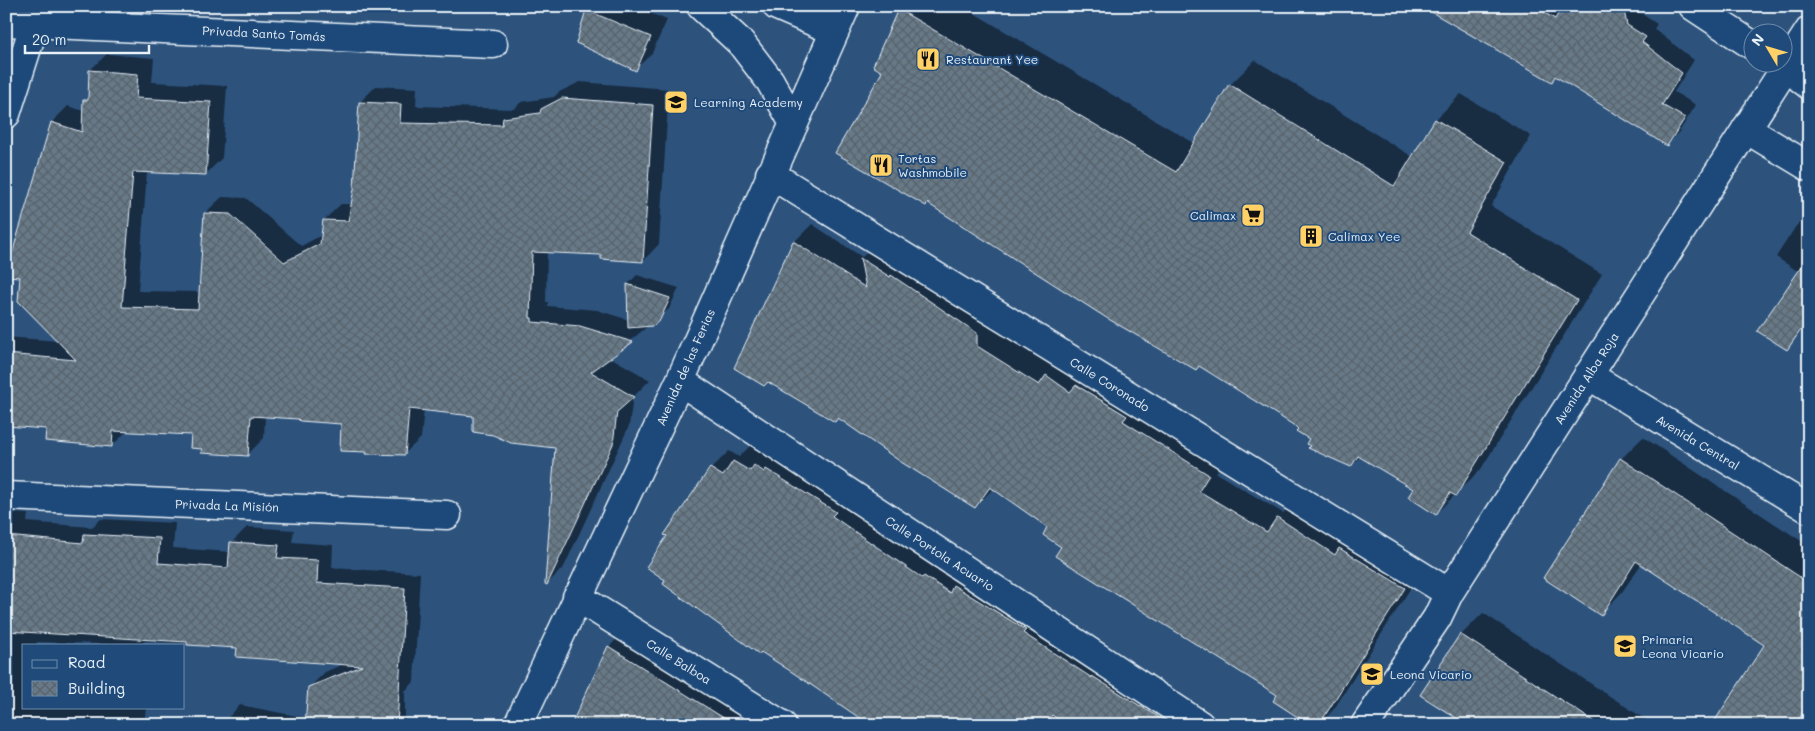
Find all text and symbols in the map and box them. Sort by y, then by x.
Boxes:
scale bar [25,22,149,54]
street label: Privada Santo Tomás [202,22,326,44]
north arrow [1742,22,1792,72]
text: 20 m [32,29,66,49]
text: N [1747,30,1768,50]
restaurant icon: Restaurant Yee [915,46,941,72]
place label: Restaurant Yee [946,51,1038,67]
school or university icon: Learning Academy [663,89,689,115]
place label: Learning Academy [694,94,803,110]
place label: Tortas Washmobile [898,150,967,180]
restaurant icon: Tortas Washmobile [868,152,894,178]
supermarket icon: Calimax [1240,202,1266,228]
place label: Calimax [1190,207,1236,223]
building icon: Calimax Yee [1298,223,1324,249]
place label: Calimax Yee [1328,228,1400,244]
street label: Avenida de las Ferias [652,306,718,428]
street label: Avenida Alba Roja [1550,329,1622,427]
street label: Calle Coronado [1067,353,1153,415]
street label: Avenida Central [1653,411,1743,473]
street label: Privada La Misión [175,495,279,515]
street label: Calle Portola Acuario [882,512,998,594]
place label: Primaria Leona Vicario [1642,631,1724,661]
school or university icon: Primaria Leona Vicario [1612,633,1638,659]
street label: Calle Balboa [644,635,714,687]
legend [22,644,185,708]
text: Road [68,652,105,672]
school or university icon: Leona Vicario [1359,661,1385,687]
place label: Leona Vicario [1390,666,1472,682]
text: Building [68,678,125,698]

